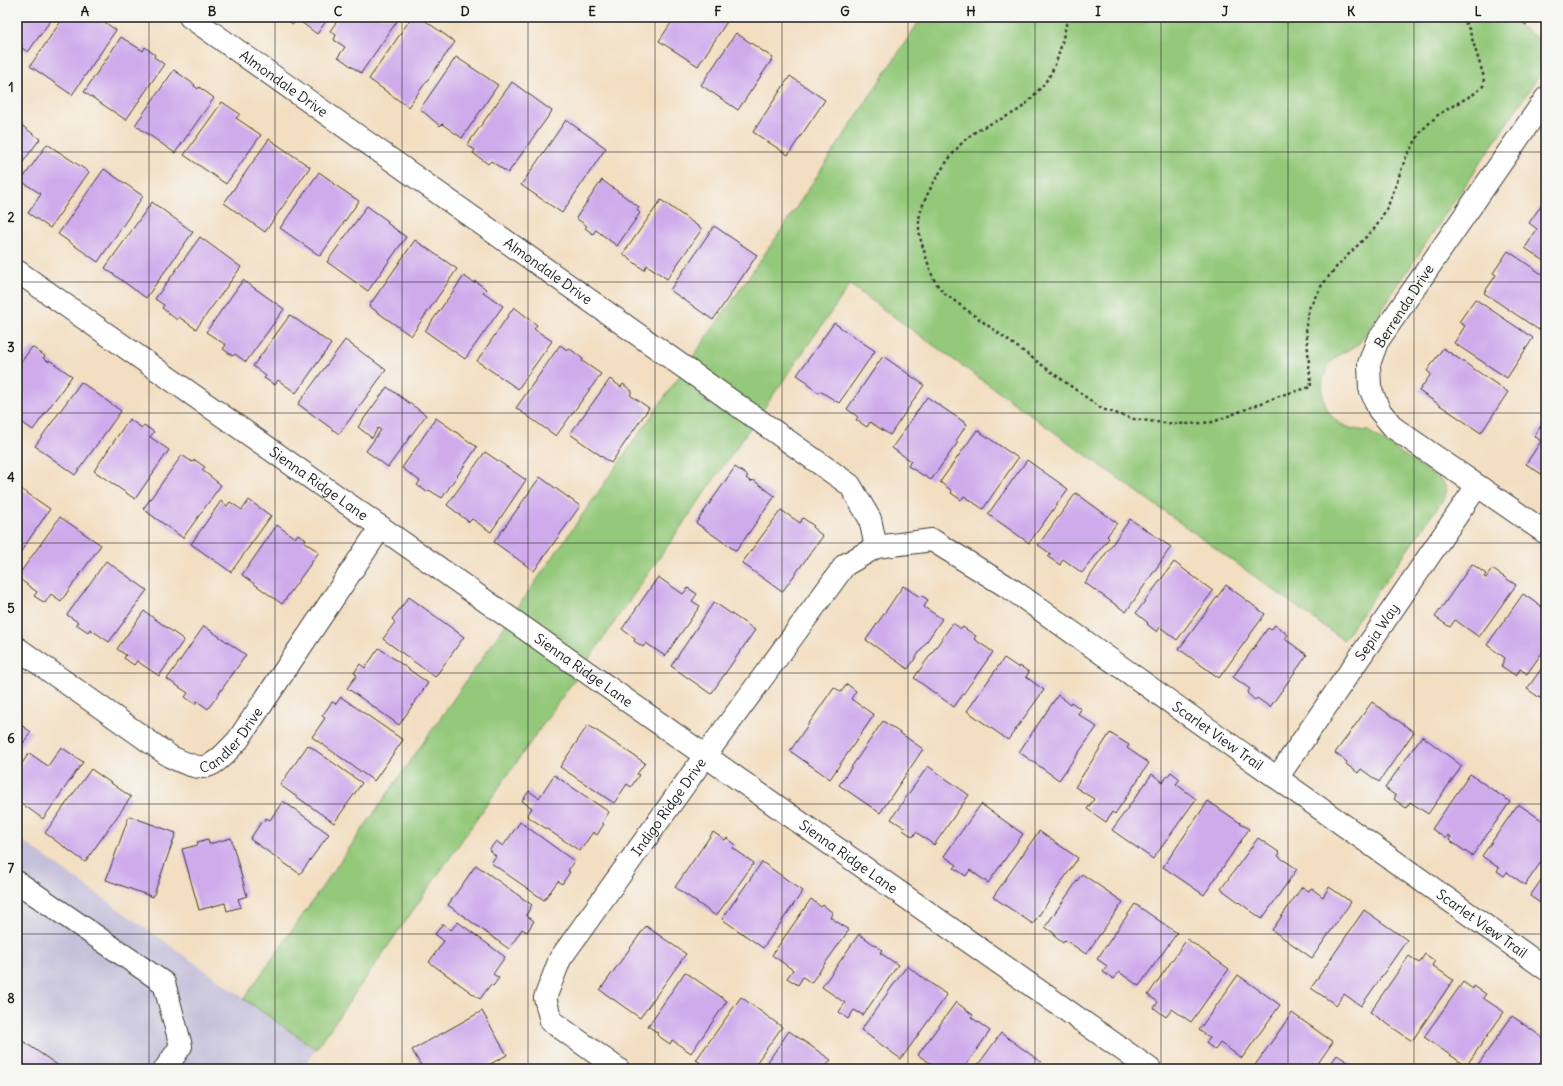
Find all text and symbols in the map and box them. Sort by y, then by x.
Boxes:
text: A [81,3,90,20]
text: B [208,3,217,20]
text: C [334,3,343,20]
text: D [460,3,470,20]
text: E [588,3,596,20]
text: F [714,3,722,20]
text: G [840,3,850,20]
text: H [966,3,976,20]
text: I [1095,3,1101,20]
text: J [1222,3,1229,20]
text: K [1347,3,1356,20]
text: L [1474,3,1482,20]
street label: Almondale Drive [236,46,331,121]
text: 1 [8,79,14,96]
text: 2 [7,209,15,226]
street label: Almondale Drive [501,234,596,308]
street label: Berrenda Drive [1370,261,1438,351]
text: 3 [7,339,15,356]
street label: Sienna Ridge Lane [266,443,371,524]
text: 4 [7,469,15,486]
text: 5 [7,600,15,617]
street label: Sepia Way [1351,600,1403,664]
street label: Sienna Ridge Lane [531,629,636,711]
street label: Scarlet View Trail [1169,697,1267,774]
street label: Candler Drive [198,704,267,776]
text: 6 [7,730,15,747]
street label: Indigo Ridge Drive [627,754,710,860]
street label: Sienna Ridge Lane [796,816,901,897]
text: 7 [8,860,15,877]
street label: Scarlet View Trail [1433,885,1531,962]
text: 8 [7,990,15,1007]

